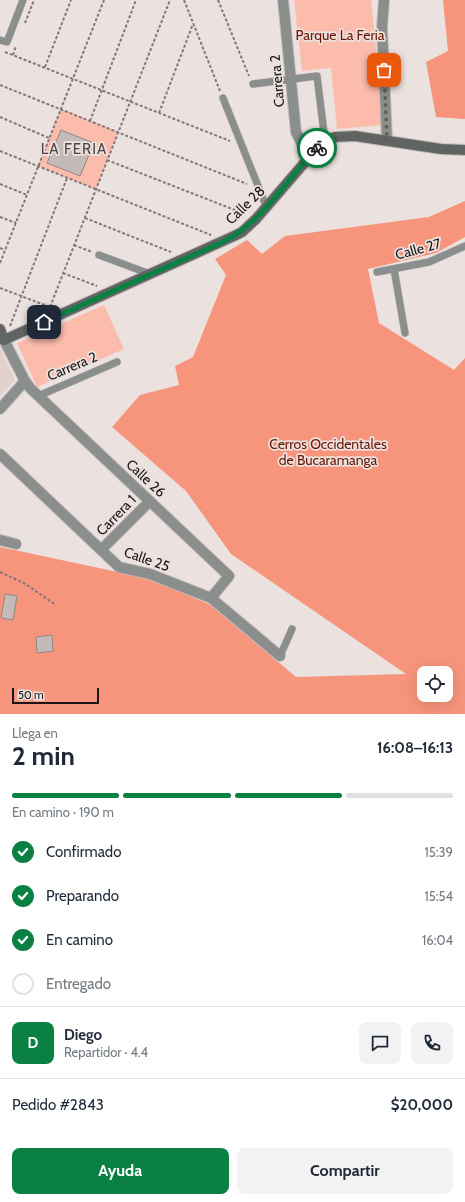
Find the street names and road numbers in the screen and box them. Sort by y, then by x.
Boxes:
street label: Carrera 2 [266,54,288,108]
street label: Calle 28 [221,182,269,228]
street label: Calle 27 [393,234,443,264]
street label: Carrera 2 [44,347,100,385]
street label: Calle 26 [122,455,170,501]
street label: Carrera 1 [92,491,140,539]
street label: Calle 25 [122,543,172,575]

